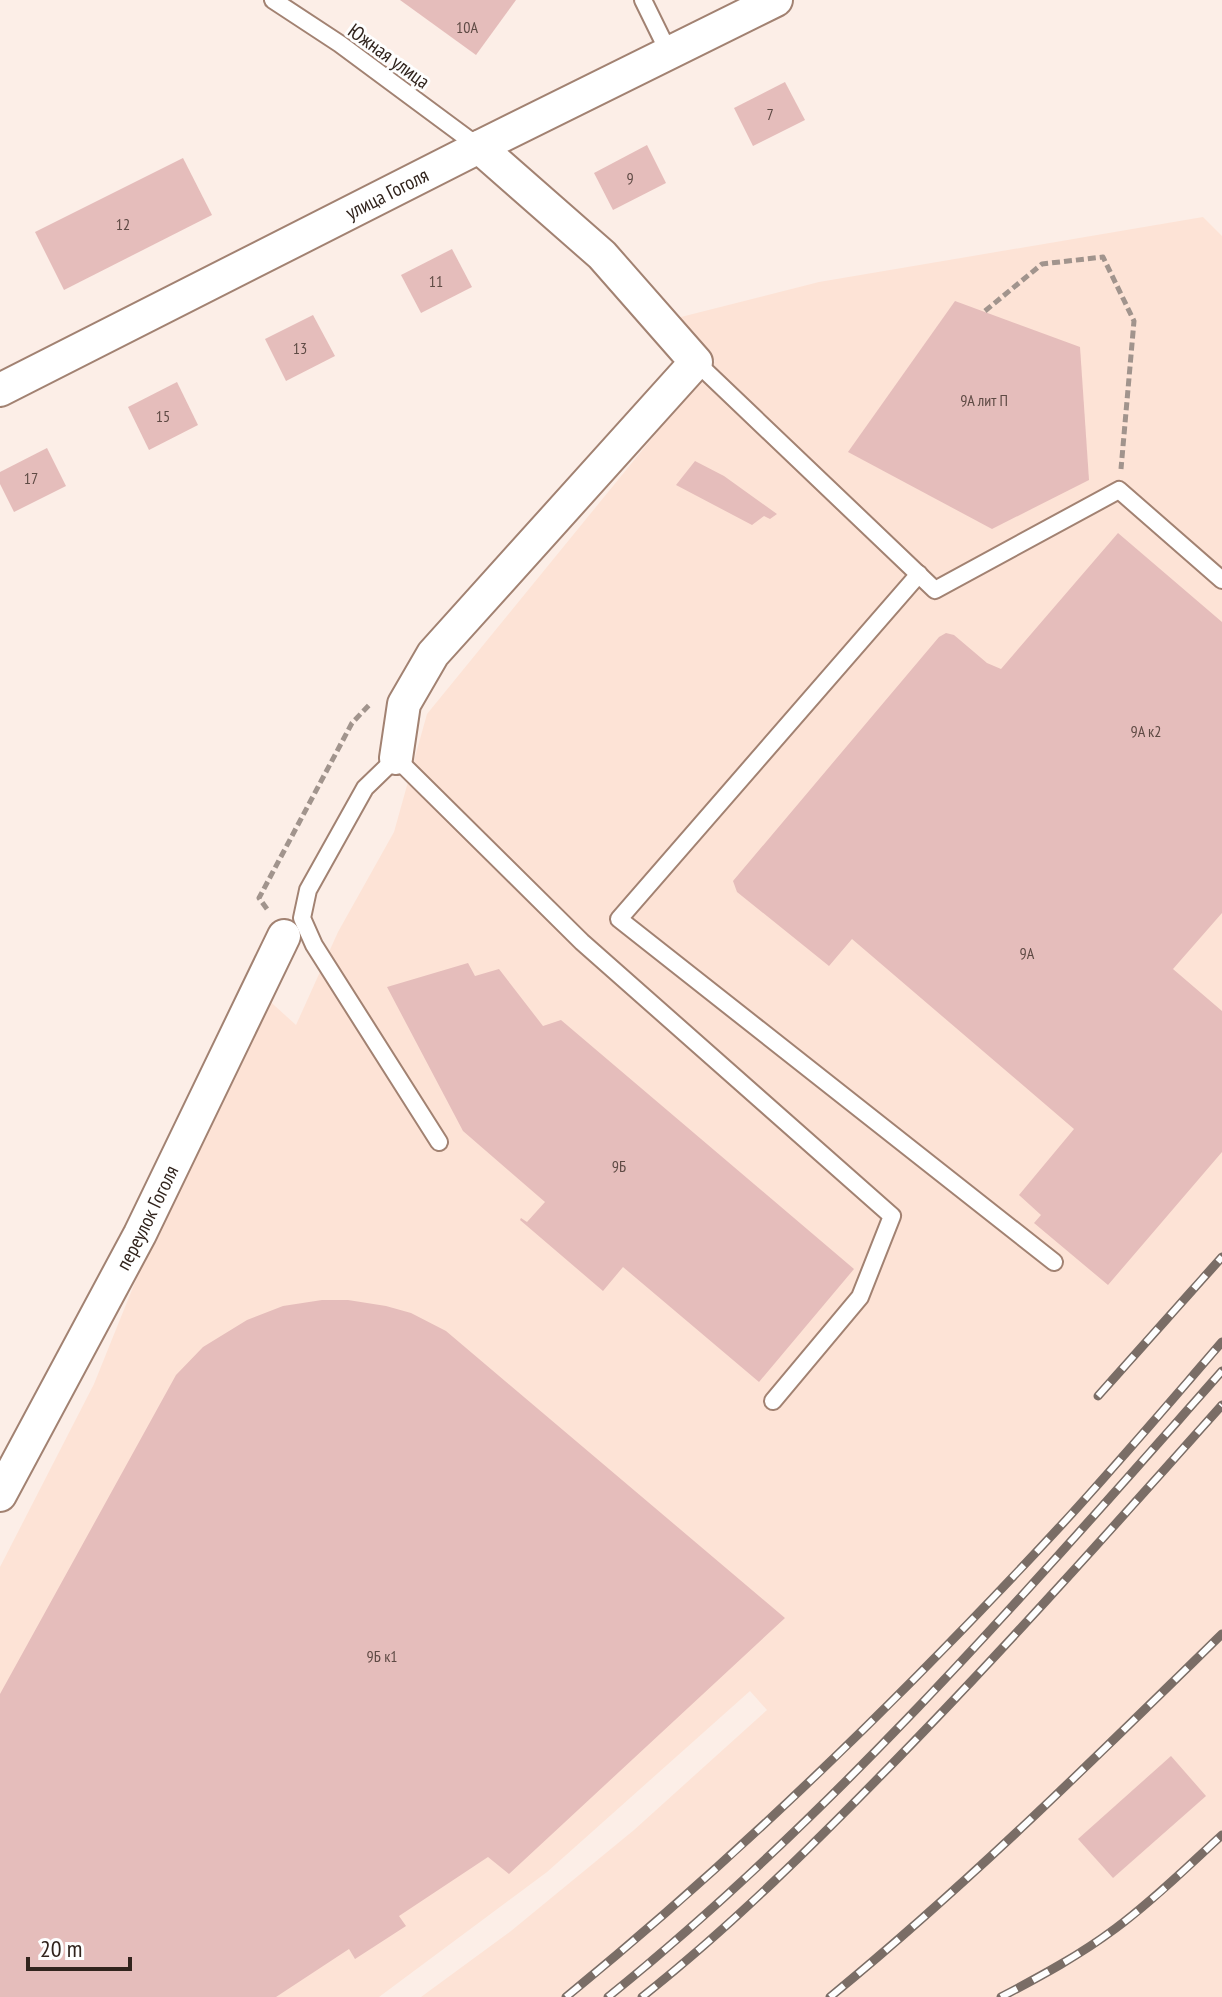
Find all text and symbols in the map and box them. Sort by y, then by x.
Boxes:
house number: 10А [456,17,478,37]
street label: Южная улица [343,18,435,94]
house number: 7 [766,104,774,124]
street label: улица Гоголя [341,162,433,225]
house number: 9 [626,168,634,188]
house number: 12 [116,214,130,234]
house number: 11 [429,271,443,291]
house number: 13 [293,338,307,358]
house number: 9А лит П [960,390,1008,410]
house number: 15 [156,406,170,426]
house number: 17 [24,468,38,488]
house number: 9А к2 [1130,721,1162,741]
house number: 9А [1020,943,1035,963]
house number: 9Б [612,1156,626,1176]
street label: переулок Гоголя [110,1161,184,1275]
house number: 9Б к1 [366,1646,398,1666]
scale bar [28,1921,130,1971]
text: 20 m [40,1933,82,1964]

